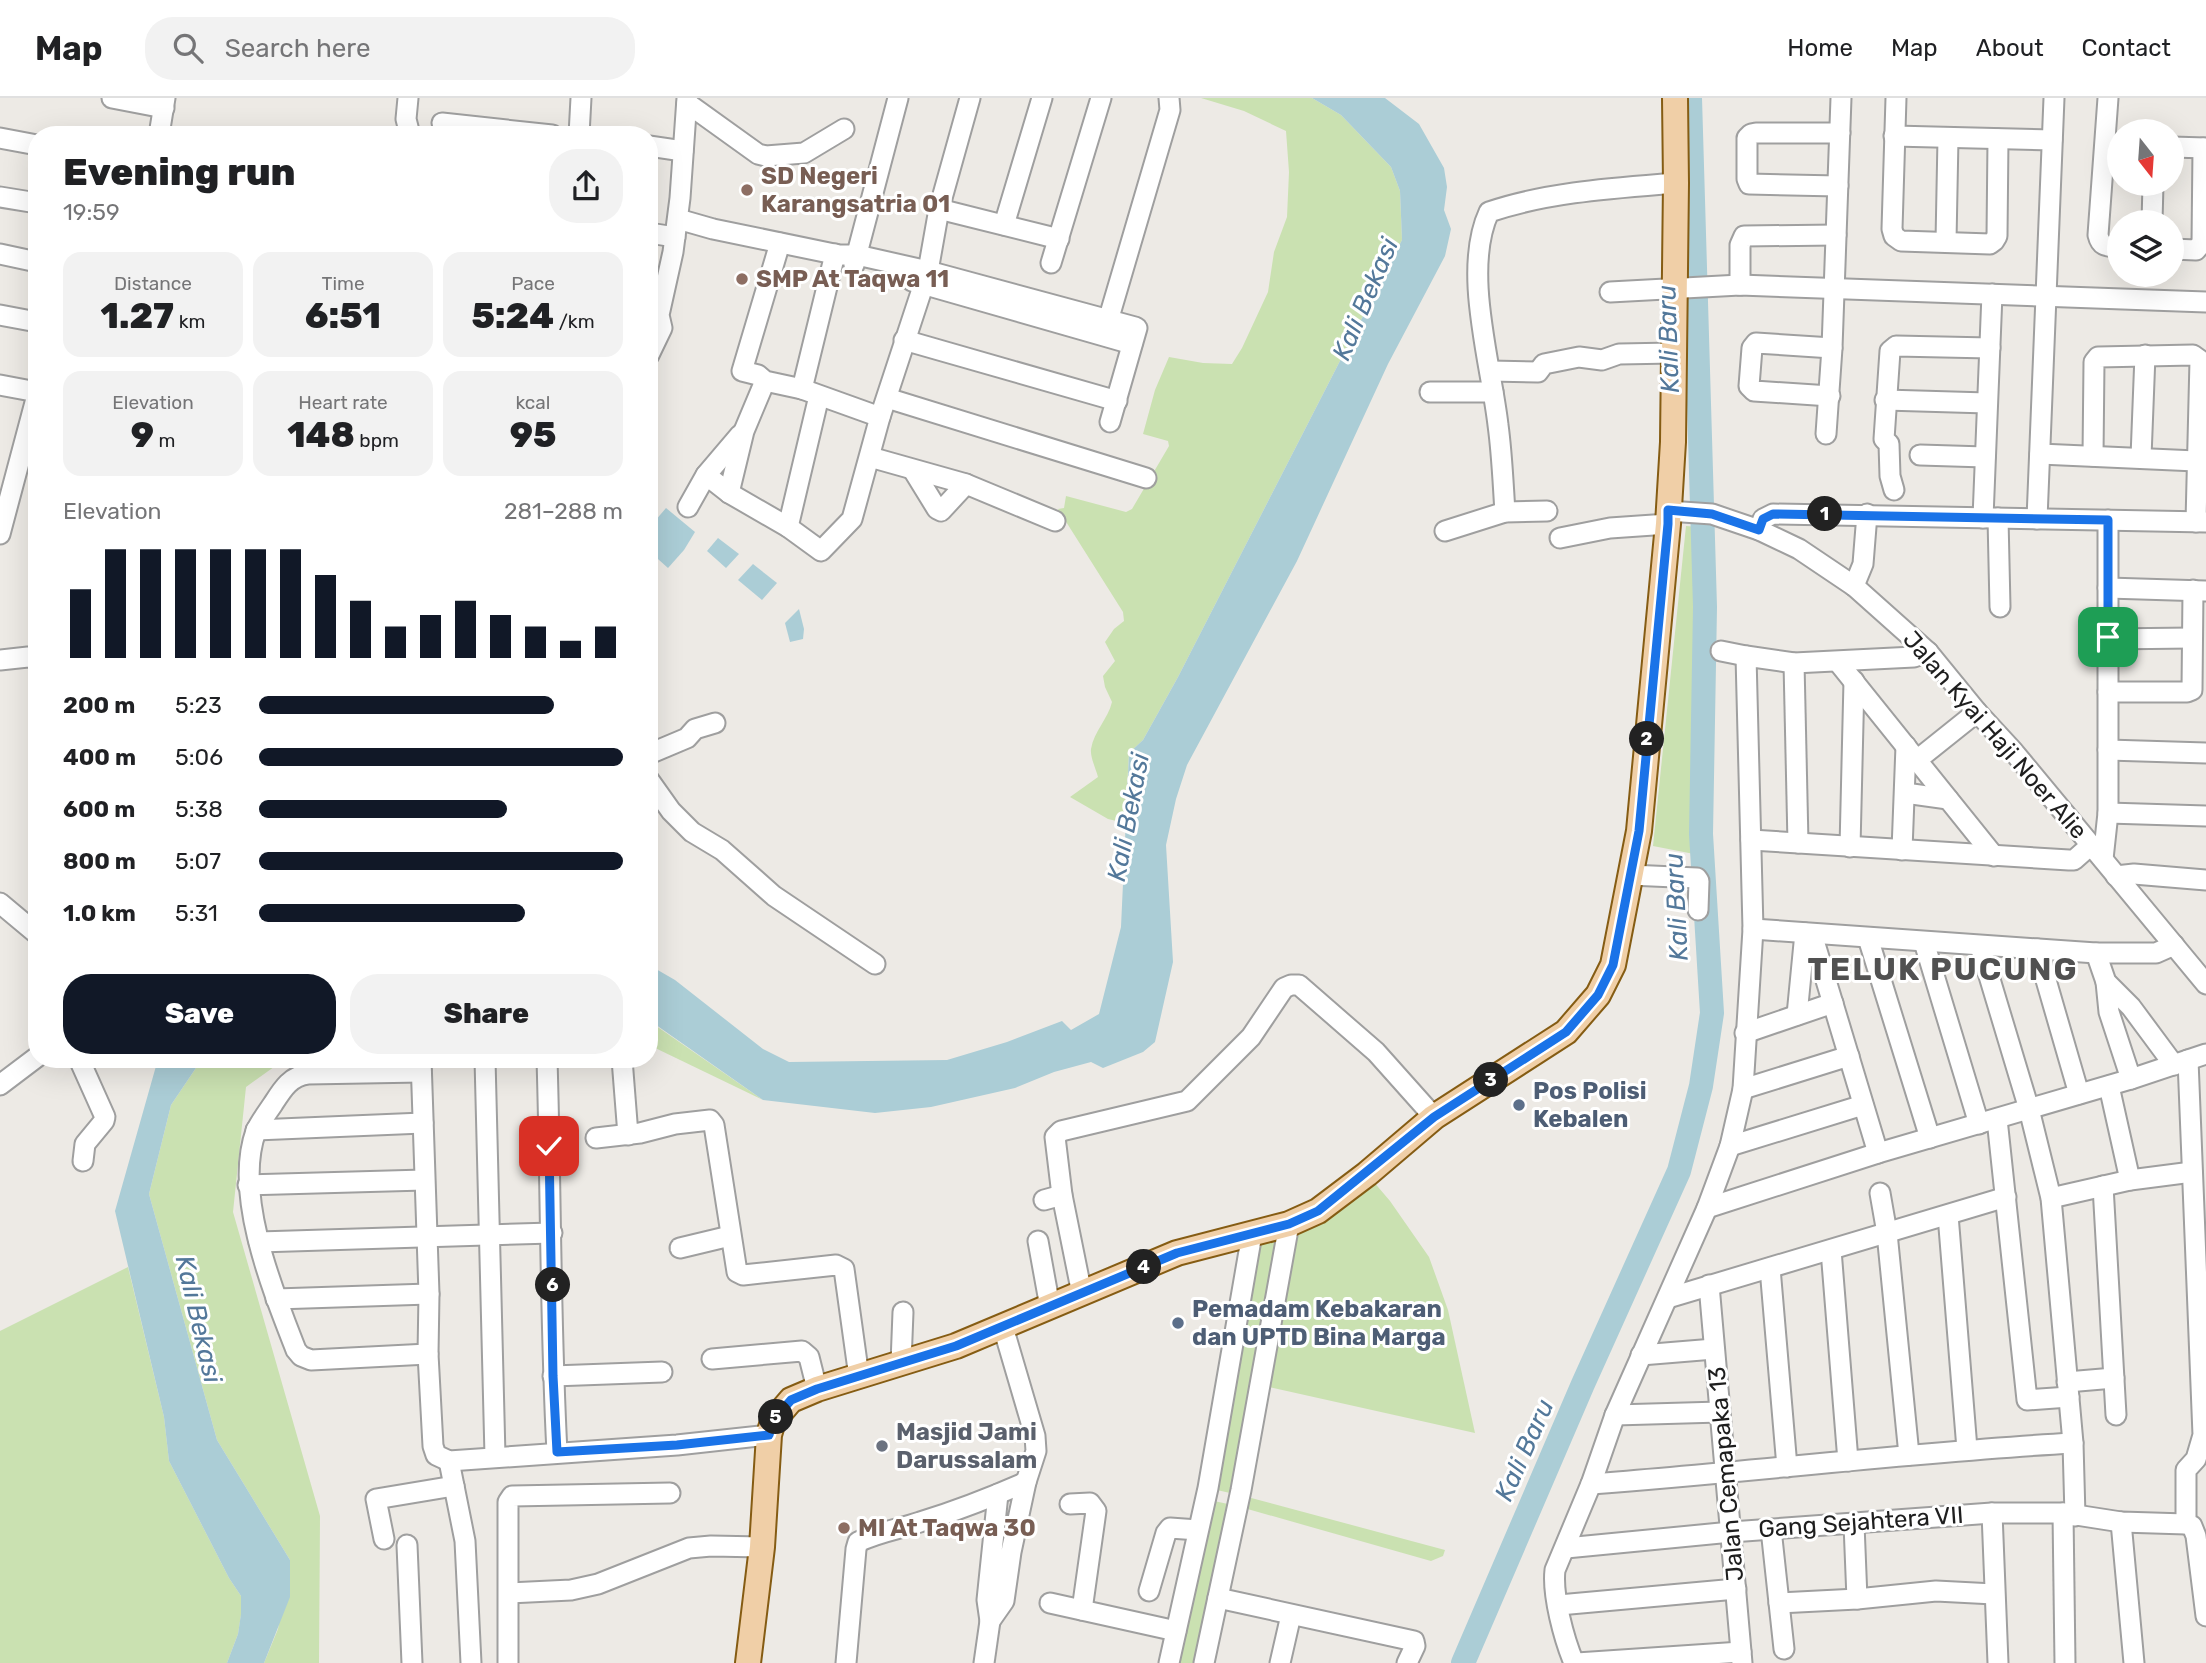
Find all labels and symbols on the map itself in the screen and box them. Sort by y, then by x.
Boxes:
north arrow [2107,119,2184,196]
place label: SD Negeri Karangsatria 01 [761,162,950,218]
marker: SD Negeri Karangsatria 01 [739,182,755,198]
water label: Kali Bekasi [1326,233,1405,365]
place label: SMP At Taqwa 11 [756,265,949,293]
marker: SMP At Taqwa 11 [734,271,750,287]
water label: Kali Baru [1651,284,1686,393]
pin: 1 [1808,496,1842,532]
pin [2078,607,2138,667]
street label: Jalan Kyai Haji Noer Alie [1897,625,2093,845]
pin: 2 [1630,722,1664,756]
water label: Kali Bekasi [1101,750,1156,884]
water label: Kali Baru [1658,852,1695,962]
district label: TELUK PUCUNG [1808,950,2078,988]
pin: 3 [1474,1062,1508,1098]
place label: Pos Polisi Kebalen [1533,1077,1647,1133]
marker: Pos Polisi Kebalen [1511,1097,1527,1113]
pin [519,1116,579,1176]
pin: 4 [1126,1250,1162,1284]
water label: Kali Bekasi [169,1252,228,1387]
pin: 6 [536,1268,570,1302]
place label: Pemadam Kebakaran dan UPTD Bina Marga [1192,1295,1446,1351]
marker: Pemadam Kebakaran dan UPTD Bina Marga [1170,1315,1186,1331]
street label: Jalan Cemapaka 13 [1703,1365,1749,1583]
water label: Kali Baru [1488,1395,1561,1506]
pin: 5 [758,1400,794,1434]
place label: Masjid Jami Darussalam [896,1418,1037,1474]
marker: Masjid Jami Darussalam [874,1438,890,1454]
street label: Gang Sejahtera VII [1758,1501,1964,1543]
place label: MI At Taqwa 30 [858,1514,1036,1542]
marker: MI At Taqwa 30 [836,1520,852,1536]

